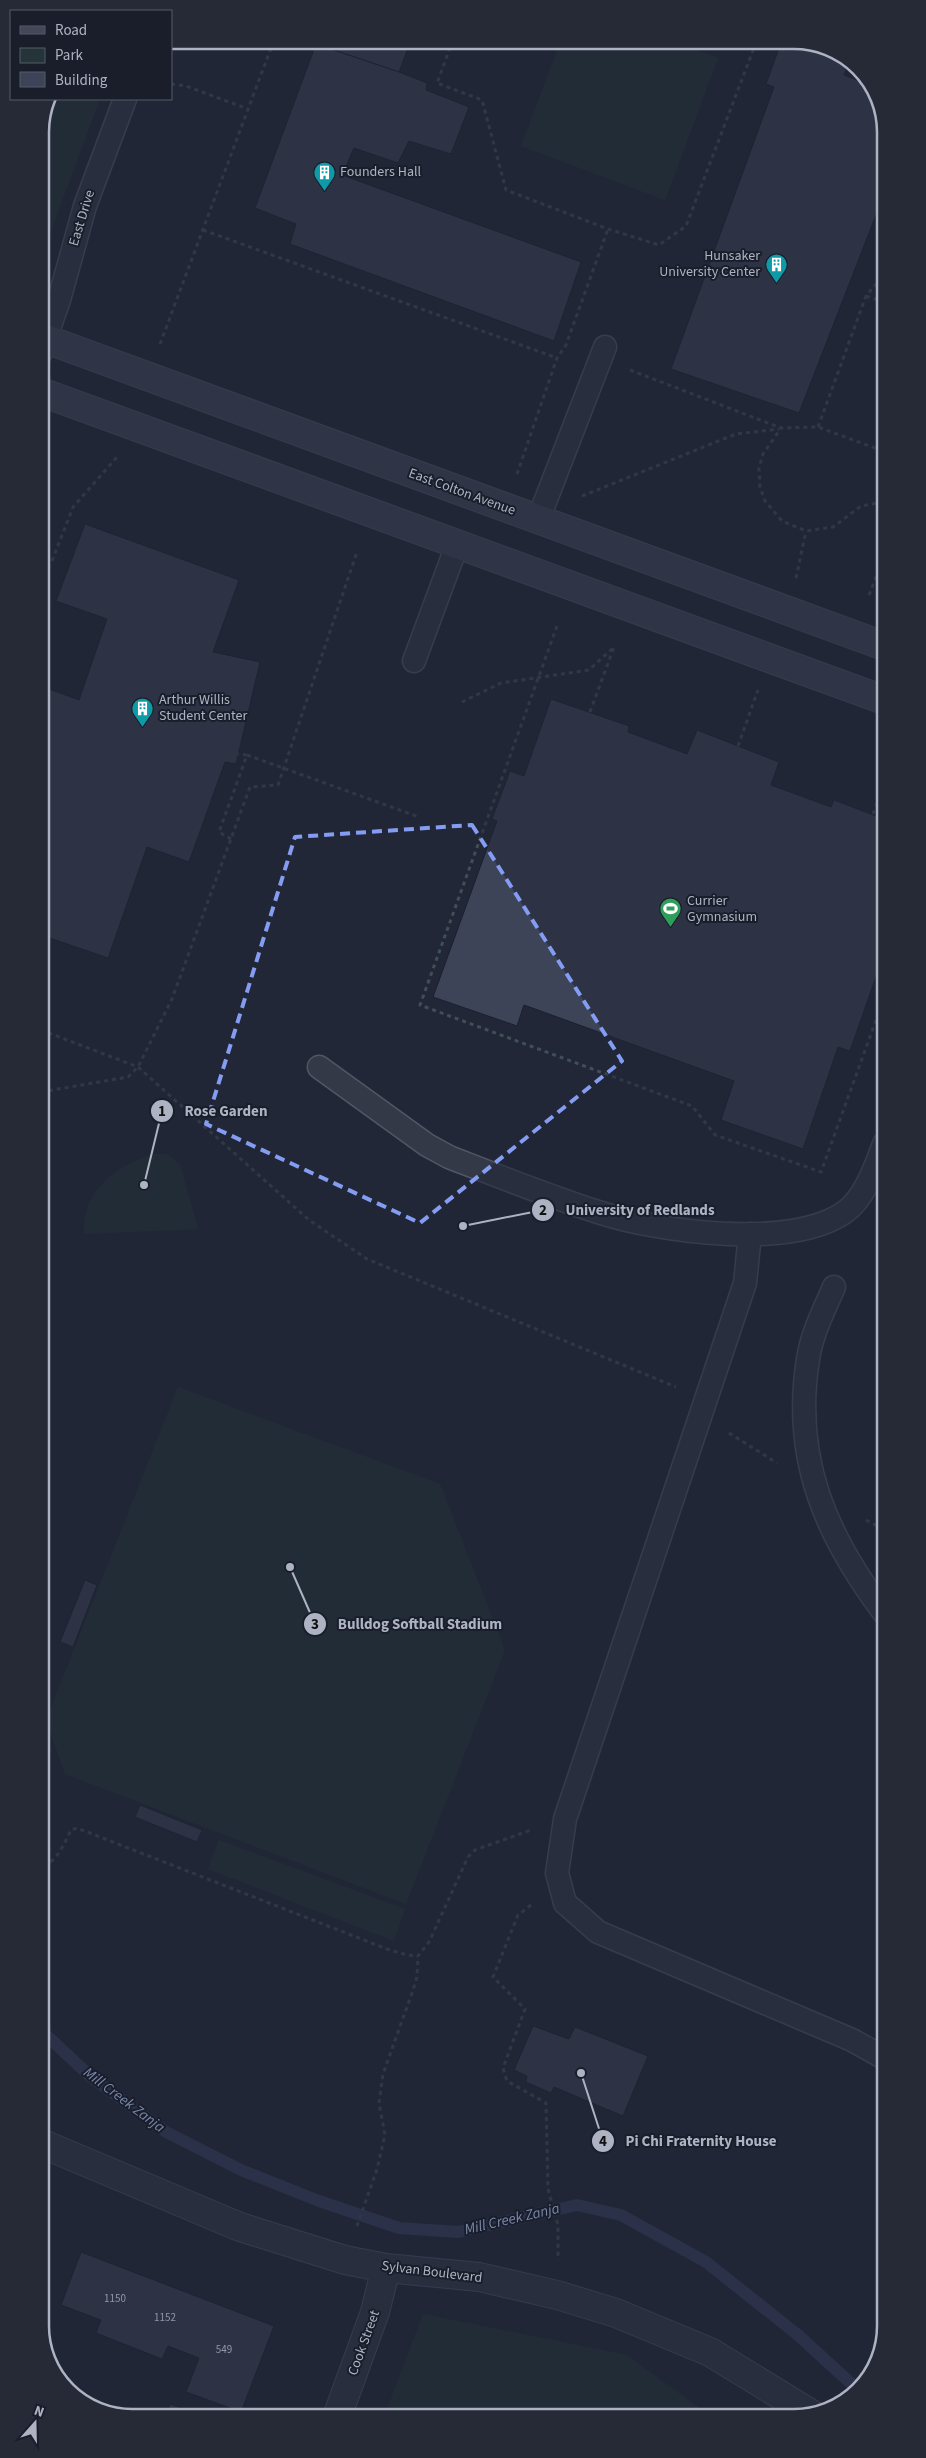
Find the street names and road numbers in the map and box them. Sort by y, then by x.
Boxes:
street label: East Drive [64,187,100,249]
street label: East Colton Avenue [406,463,518,521]
street label: Sylvan Boulevard [381,2256,483,2288]
street label: Cook Street [343,2307,385,2378]

